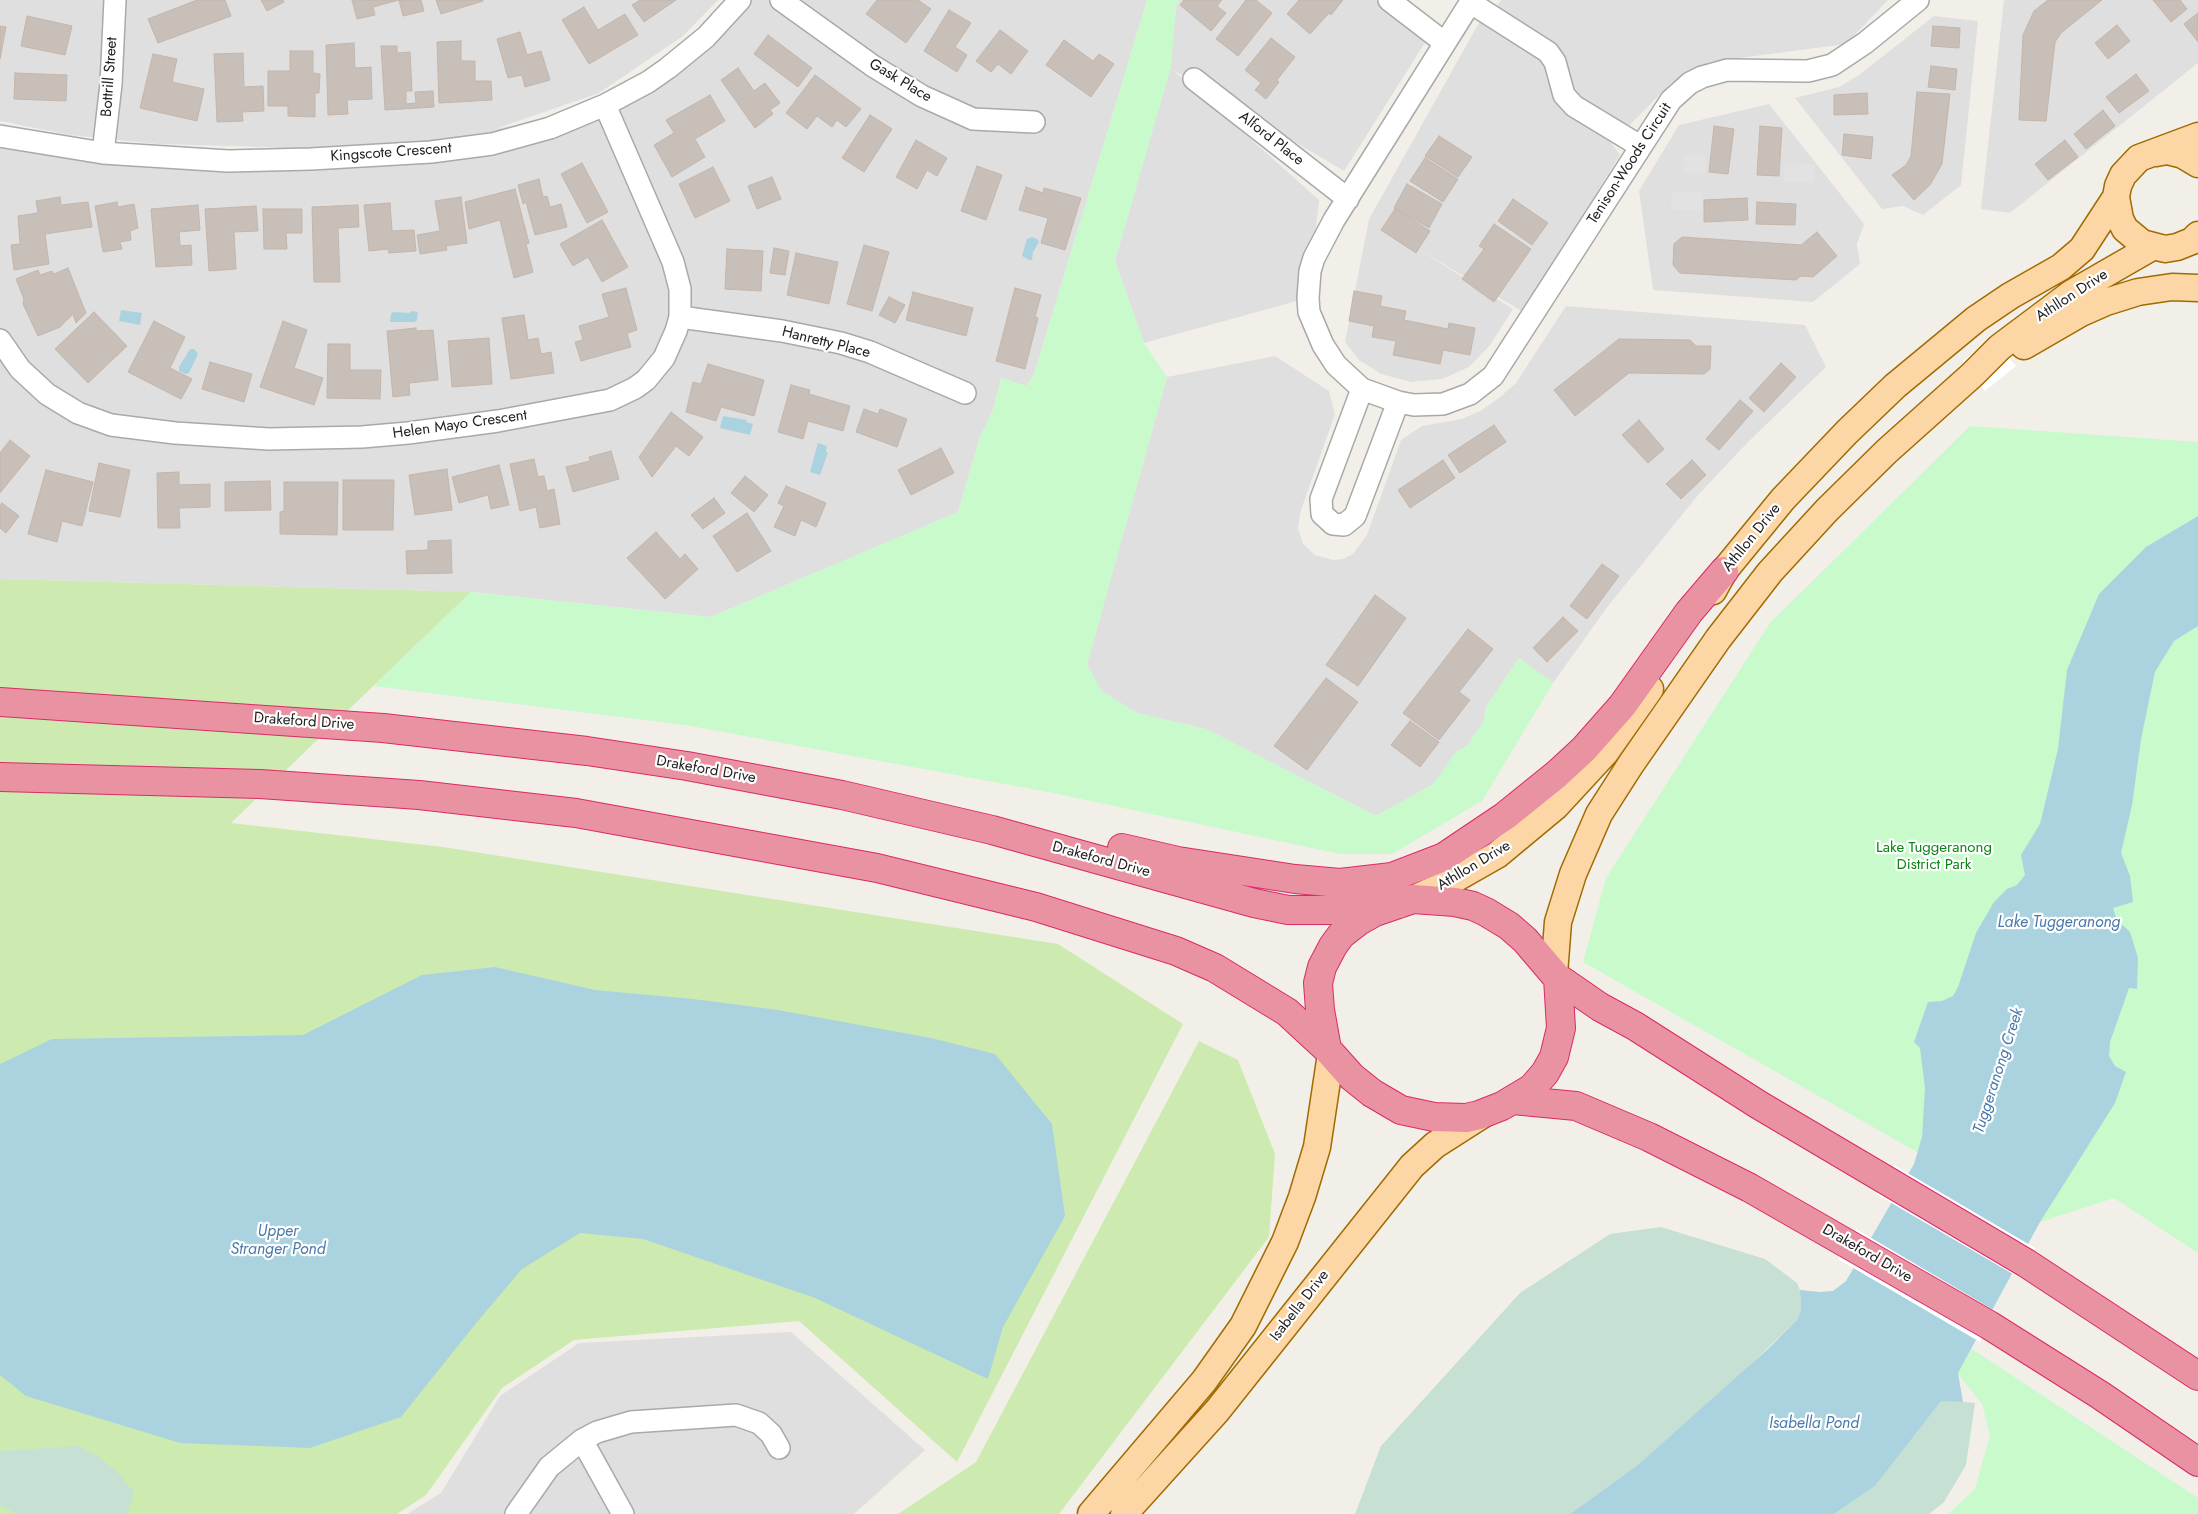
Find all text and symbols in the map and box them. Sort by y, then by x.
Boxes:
street label: Bottrill Street [98,36,122,118]
street label: Gask Place [865,55,935,107]
street label: Tenison-Woods Circuit [1584,100,1676,228]
street label: Alford Place [1235,108,1307,170]
street label: Kingscote Crescent [330,140,452,166]
street label: Athllon Drive [2033,266,2111,326]
street label: Hanretty Place [780,323,872,363]
street label: Helen Mayo Crescent [392,407,528,443]
street label: Athllon Drive [1719,500,1785,576]
street label: Drakeford Drive [253,710,355,734]
street label: Drakeford Drive [655,752,757,788]
street label: Athllon Drive [1434,837,1514,895]
street label: Drakeford Drive [1050,838,1152,882]
park label: Lake Tuggeranong District Park [1876,839,1992,874]
water label: Lake Tuggeranong [1998,913,2120,933]
water label: Tuggeranong Creek [1970,1006,2028,1136]
street label: Drakeford Drive [1819,1221,1915,1287]
water label: Upper Stranger Pond [230,1222,326,1260]
street label: Isabella Drive [1267,1267,1333,1345]
water label: Isabella Pond [1769,1414,1859,1434]

